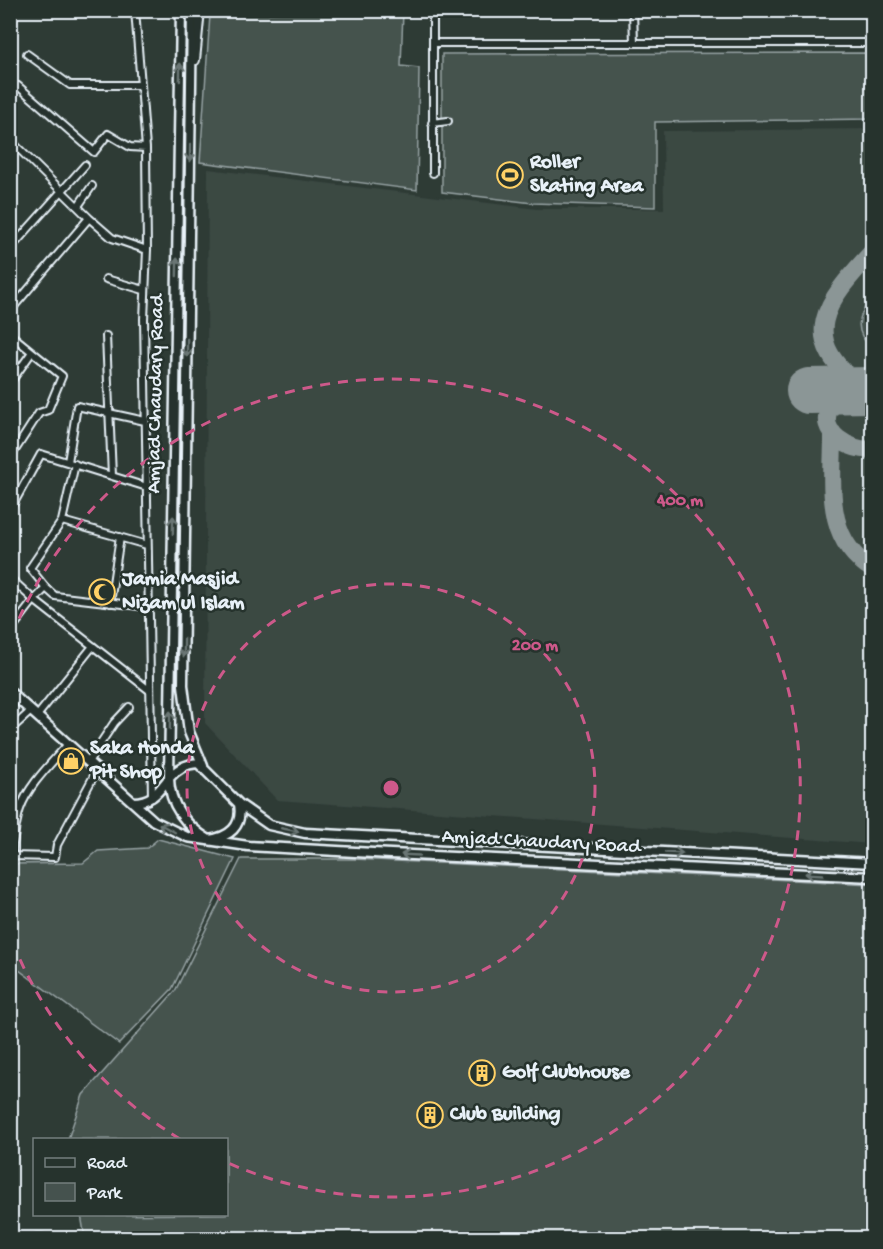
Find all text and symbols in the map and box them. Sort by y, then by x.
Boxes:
one-way arrow [174,63,186,83]
one-way arrow [184,142,196,162]
place label: Roller Skating Area [529,151,644,200]
sports icon: Roller Skating Area [495,160,525,190]
one-way arrow [171,258,183,278]
street label: Amjad Chaudary Road [143,293,171,494]
one-way arrow [182,337,193,357]
text: 400 m [656,491,703,512]
one-way arrow [167,516,179,536]
place label: Jamia Masjid Nizam ul Islam [121,568,245,617]
mosque icon: Jamia Masjid Nizam ul Islam [87,577,117,607]
text: 200 m [512,636,558,657]
one-way arrow [178,637,190,657]
one-way arrow [164,710,176,730]
place label: Saka Honda Pit Shop [89,737,196,786]
shop icon: Saka Honda Pit Shop [56,746,86,776]
centre of rings [381,778,401,798]
one-way arrow [159,822,176,834]
one-way arrow [280,825,300,836]
street label: Amjad Chaudary Road [441,825,643,861]
one-way arrow [663,847,683,858]
one-way arrow [400,849,420,860]
one-way arrow [805,869,825,880]
building icon: Golf Clubhouse [467,1058,497,1088]
place label: Golf Clubhouse [502,1061,631,1086]
building icon: Club Building [415,1100,445,1130]
place label: Club Building [449,1103,561,1128]
legend [33,1138,228,1216]
text: Road [87,1154,128,1175]
text: Park [86,1184,123,1205]

